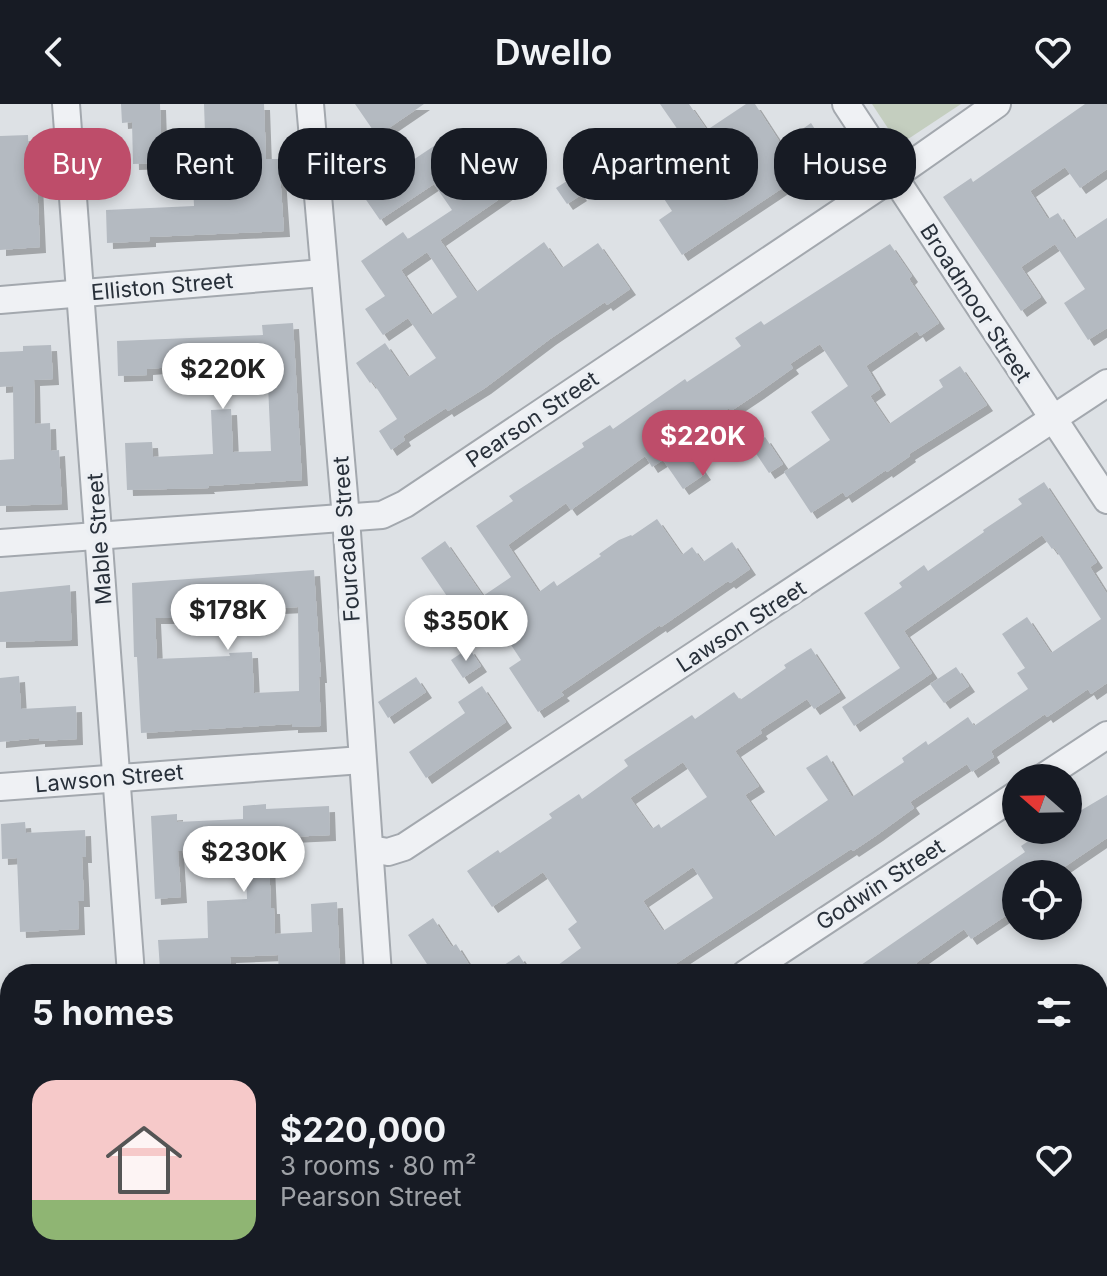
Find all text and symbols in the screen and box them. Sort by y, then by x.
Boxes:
icon: back [32,30,76,74]
text: Dwello [495,30,612,74]
icon: heart [1031,30,1075,74]
chip: Buy [24,128,131,200]
chip: Rent [147,128,262,200]
chip: Filters [278,128,415,200]
chip: New [431,128,547,200]
chip: Apartment [563,128,758,200]
chip: House [774,128,916,200]
street label: Broadmoor Street [915,219,1037,387]
street label: Elliston Street [90,267,234,305]
pin: $220K [167,343,279,411]
text: $220K [180,353,266,384]
street label: Pearson Street [461,365,603,473]
pin: $220K [647,410,759,478]
text: $220K [660,420,746,451]
street label: Fourcade Street [327,455,365,623]
street label: Mable Street [81,472,117,606]
street label: Lawson Street [671,575,811,677]
pin: $178K [172,584,284,652]
text: $178K [189,594,267,625]
pin: $350K [410,595,522,663]
text: $350K [423,605,509,636]
street label: Lawson Street [34,759,184,797]
north arrow [1002,764,1082,844]
map controls [1002,764,1082,940]
pin: $230K [188,826,300,894]
street label: Godwin Street [811,833,949,935]
text: $230K [201,836,287,867]
button: locate [1002,860,1082,940]
icon: filters [1032,990,1076,1034]
text: 5 homes [32,992,174,1033]
text: $220,000 [280,1109,446,1150]
icon: home [96,1112,192,1208]
icon: heart [1032,1138,1076,1182]
text: 3 rooms · 80 m² [280,1150,477,1181]
text: Pearson Street [280,1181,462,1212]

